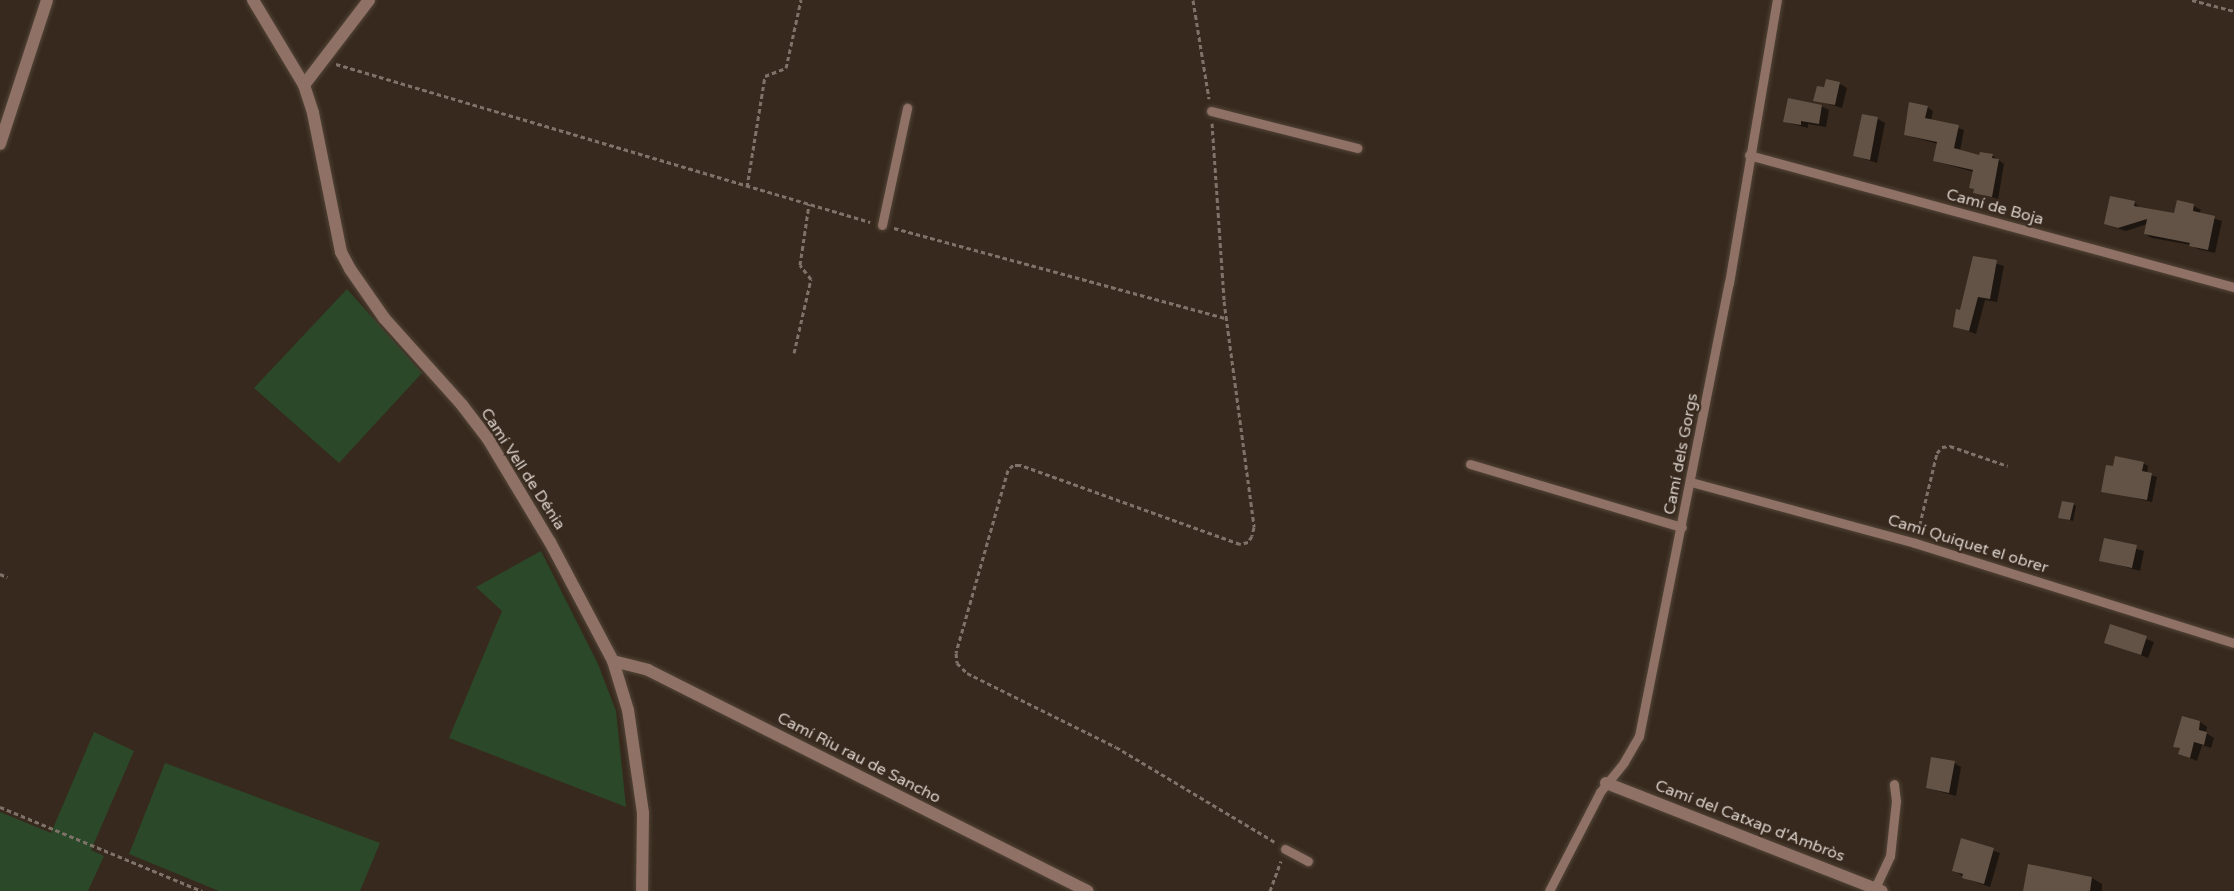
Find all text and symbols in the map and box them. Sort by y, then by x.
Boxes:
street label: Camí de Boja [1944,185,2046,229]
street label: Camí dels Gorgs [1660,392,1702,516]
street label: Camí Vell de Dénia [477,405,569,533]
street label: Camí Quiquet el obrer [1885,510,2051,578]
street label: Camí Riu rau de Sancho [774,708,944,808]
street label: Camí del Catxap d'Ambròs [1652,776,1848,866]

